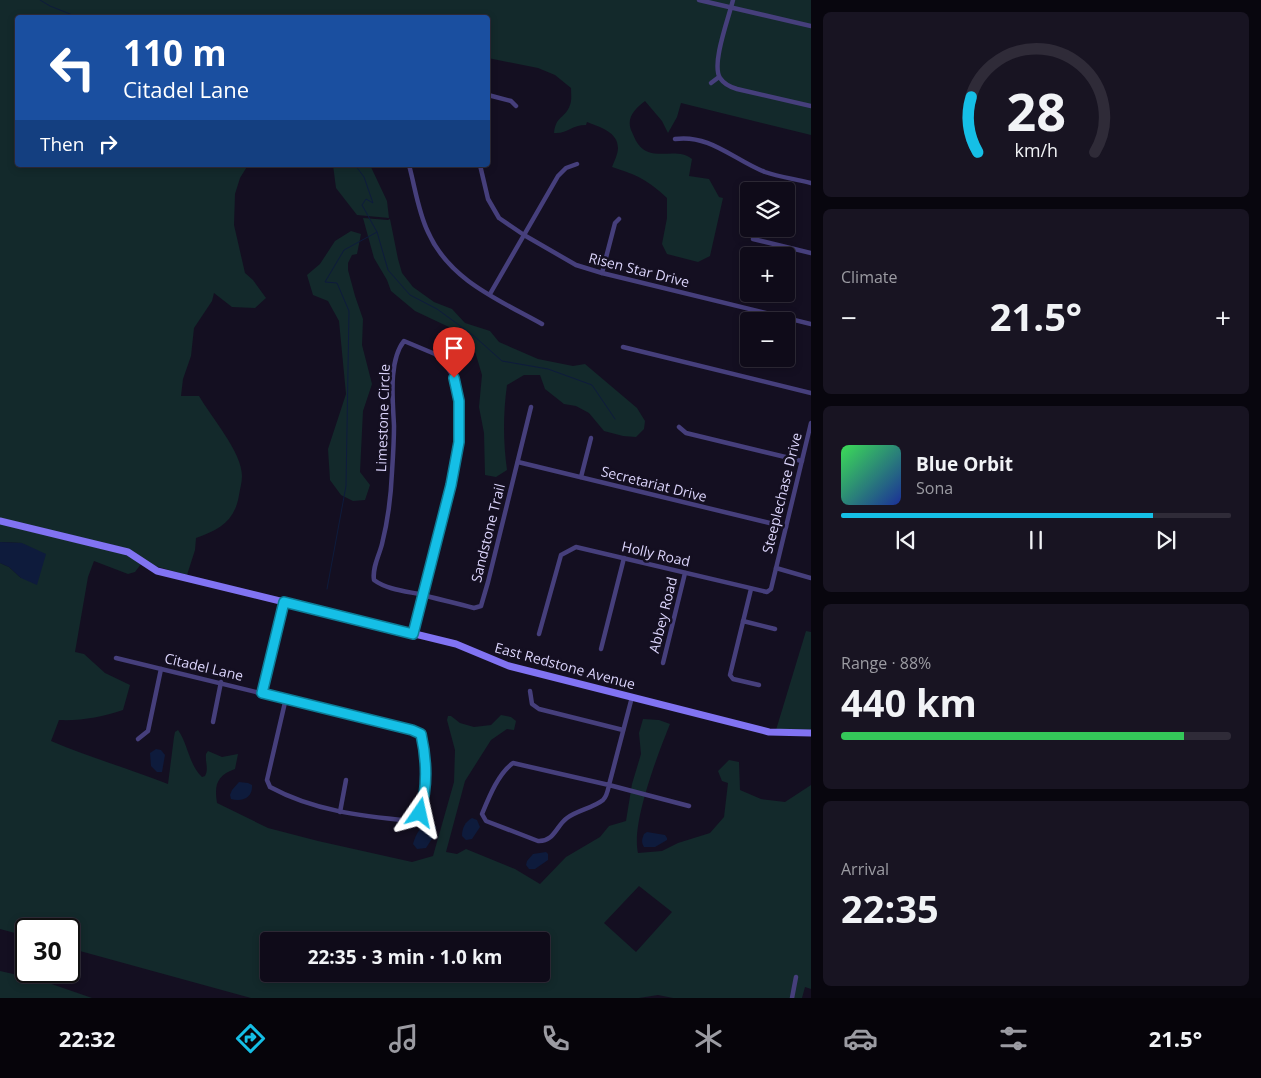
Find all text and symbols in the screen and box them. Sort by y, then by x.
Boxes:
text: 110 m [123,29,227,76]
icon: left [40,35,105,100]
text: Citadel Lane [123,74,249,104]
text: 28 [1006,75,1066,146]
icon: right [94,130,122,158]
text: Then [40,131,84,157]
text: km/h [1014,138,1058,162]
map controls [740,182,795,367]
button: layers [740,182,795,237]
button: + [740,247,795,302]
street label: Risen Star Drive [587,248,692,291]
text: Climate [841,266,898,288]
text: 21.5° [990,290,1082,342]
text: − [841,298,857,336]
text: + [1215,298,1231,336]
button: − [740,312,795,367]
pin [433,327,475,378]
icon: arrive [440,334,468,362]
street label: Limestone Circle [371,364,394,472]
street label: Steeplechase Drive [757,430,806,555]
text: Blue Orbit [916,451,1013,477]
street label: Secretariat Drive [599,461,709,506]
text: Sona [916,477,953,499]
street label: Sandstone Trail [466,482,509,584]
icon: previous [892,526,920,554]
icon: pause [1022,526,1050,554]
icon: next [1152,526,1180,554]
street label: Holly Road [620,536,692,571]
street label: Abbey Road [644,575,681,655]
street label: East Redstone Avenue [493,638,638,693]
street label: Citadel Lane [163,648,245,685]
text: Range · 88% [841,652,931,674]
text: 440 km [841,676,977,728]
position arrow [393,786,445,838]
text: Arrival [841,858,889,880]
text: 22:35 [841,882,939,934]
speed limit sign: 30 [15,918,80,983]
text: 22:35 · 3 min · 1.0 km [308,944,502,970]
icon: directions [233,1021,268,1056]
icon: music [386,1021,421,1056]
icon: phone [538,1021,573,1056]
icon: climate [691,1021,726,1056]
icon: car [843,1021,878,1056]
icon: filters [996,1021,1031,1056]
text: 22:32 [59,1023,115,1053]
text: 21.5° [1149,1023,1202,1053]

